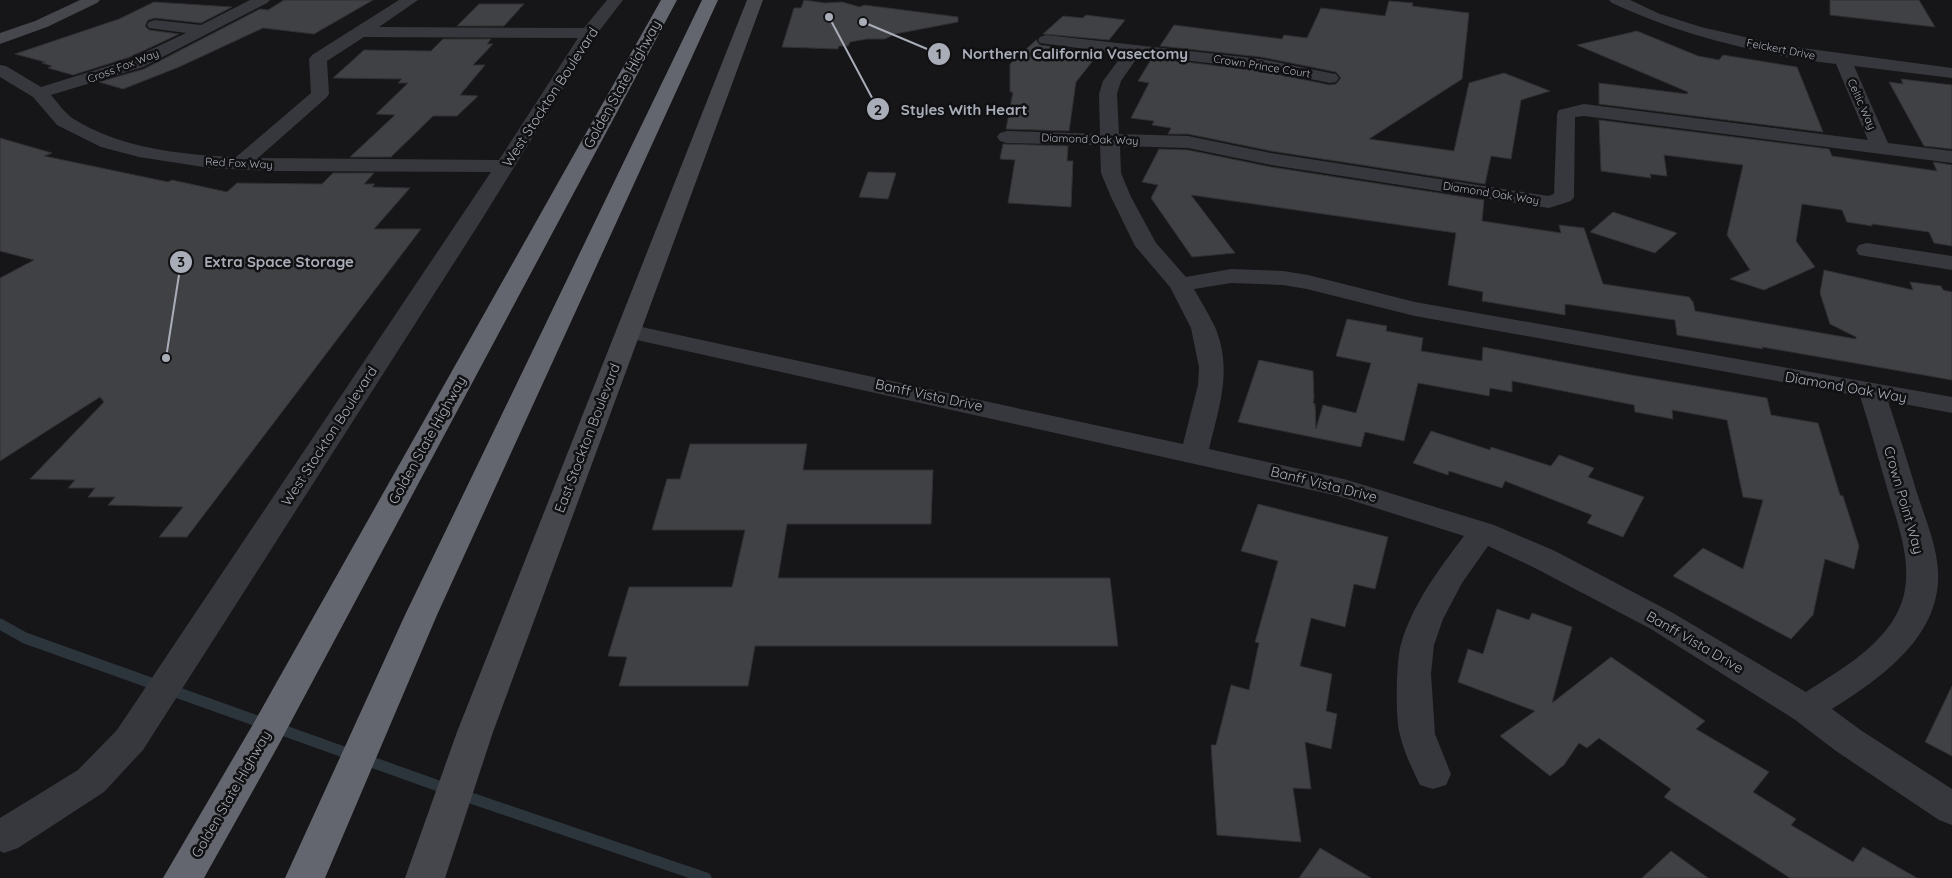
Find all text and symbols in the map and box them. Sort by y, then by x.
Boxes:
street label: Golden State Highway [579,17,665,151]
street label: West Stockton Boulevard [498,24,602,170]
street label: Feickert Drive [1745,35,1817,63]
callout: Northern California Vasectomy [927,39,1198,69]
text: 1 [936,44,942,63]
text: Northern California Vasectomy [962,44,1188,63]
street label: Cross Fox Way [85,46,161,86]
street label: Crown Prince Court [1213,51,1312,81]
street label: Celtic Way [1845,76,1879,132]
callout: Styles With Heart [866,94,1037,124]
text: 2 [874,100,882,119]
text: Styles With Heart [901,100,1027,119]
street label: Diamond Oak Way [1041,130,1139,148]
street label: Red Fox Way [205,154,273,172]
street label: Diamond Oak Way [1442,178,1540,208]
callout: Extra Space Storage [169,247,363,277]
text: 3 [177,252,185,271]
text: Extra Space Storage [204,252,354,271]
street label: East Stockton Boulevard [550,361,624,515]
street label: West Stockton Boulevard [277,363,381,509]
street label: Diamond Oak Way [1784,367,1908,407]
street label: Golden State Highway [384,373,470,507]
street label: Banff Vista Drive [874,375,984,415]
street label: Crown Point Way [1880,444,1928,556]
street label: Banff Vista Drive [1269,462,1379,506]
street label: Banff Vista Drive [1643,607,1747,677]
street label: Golden State Highway [187,727,275,861]

